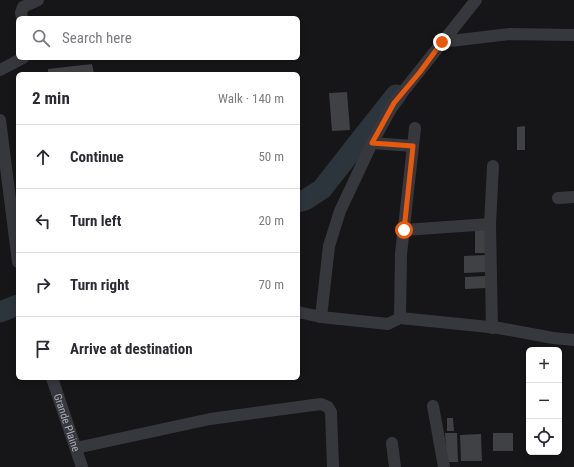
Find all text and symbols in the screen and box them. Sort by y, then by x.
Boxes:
search box [16,16,300,60]
icon: search [30,27,52,49]
text: Search here [62,29,132,47]
route end [433,33,451,51]
text: 2 min [32,88,70,108]
text: Walk · 140 m [218,91,284,106]
icon: ahead [32,146,54,168]
text: Continue [70,148,124,166]
text: 50 m [258,149,284,164]
icon: left [32,210,54,232]
text: Turn left [70,212,121,230]
text: 20 m [258,213,284,228]
route start [395,221,413,239]
icon: right [32,274,54,296]
text: Turn right [70,276,129,294]
text: 70 m [258,277,284,292]
icon: arrive [32,338,54,360]
text: Arrive at destination [70,340,193,358]
map controls [526,347,562,455]
button: + [526,347,562,383]
button: − [526,383,562,419]
street label: Grande Plaine [51,392,82,453]
button: locate [526,419,562,455]

